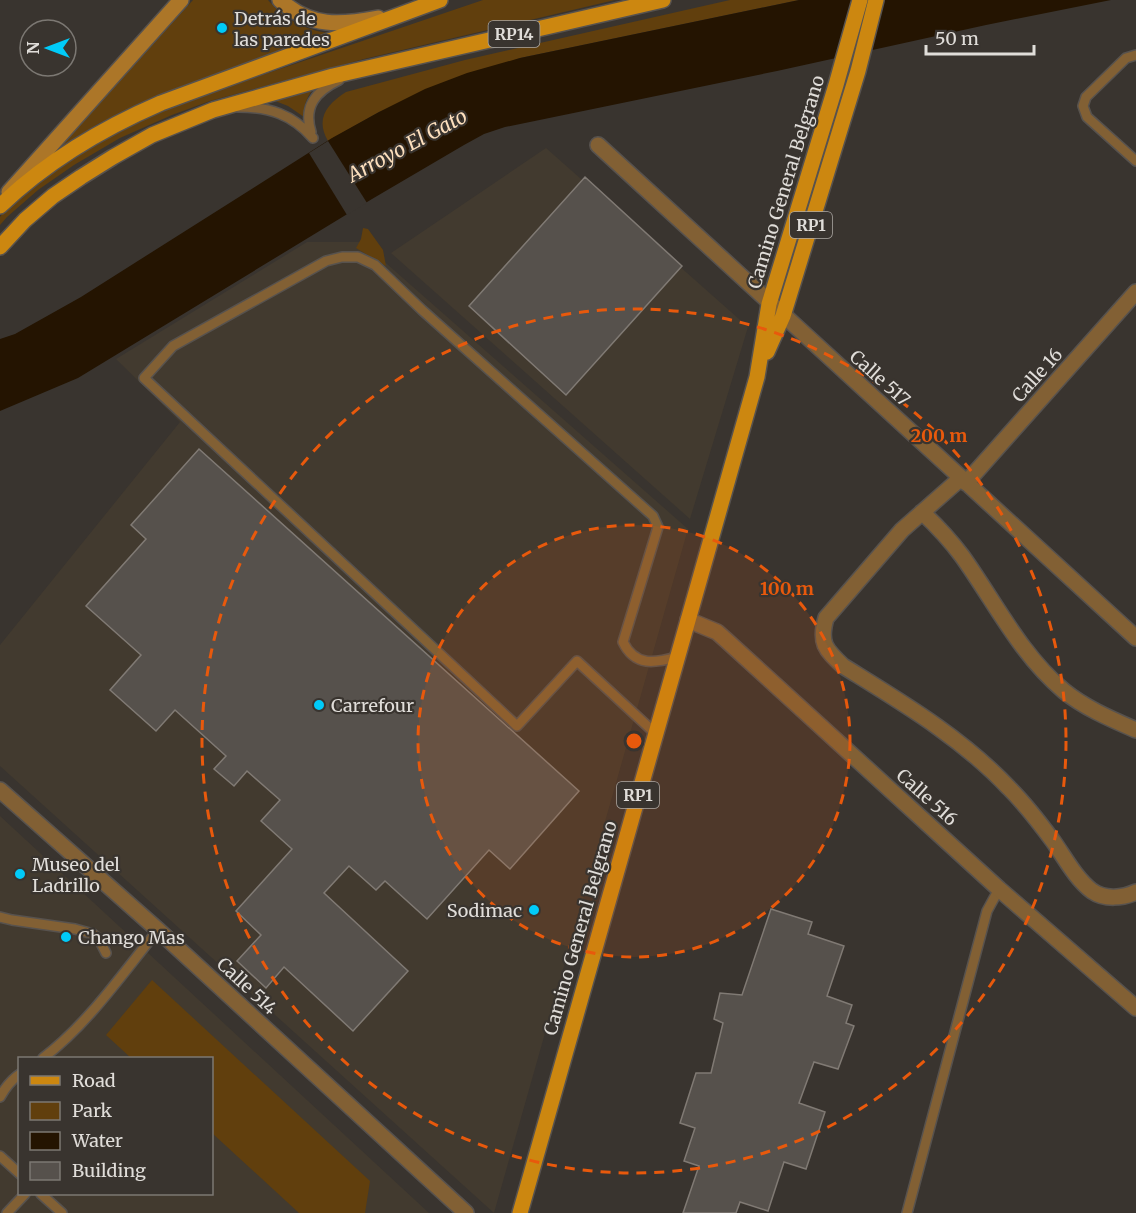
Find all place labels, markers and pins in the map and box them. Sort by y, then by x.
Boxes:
place label: Detrás de las paredes [234,7,330,51]
marker: Detrás de las paredes [215,21,229,35]
place label: Carrefour [331,694,414,717]
marker: Carrefour [312,698,326,712]
centre of rings [624,731,644,751]
place label: Museo del Ladrillo [32,853,120,897]
marker: Museo del Ladrillo [13,867,27,881]
place label: Sodimac [447,899,522,922]
marker: Sodimac [527,903,541,917]
place label: Chango Mas [78,926,185,949]
marker: Chango Mas [59,930,73,944]

